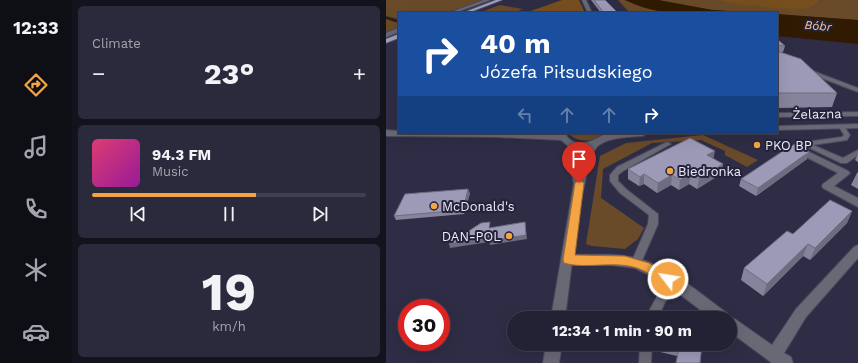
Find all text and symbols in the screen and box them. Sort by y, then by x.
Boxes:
text: 12:33 [13,17,59,38]
water label: Bóbr [804,18,833,34]
text: 40 m [480,27,550,60]
icon: right [414,28,466,80]
text: Climate [92,36,141,51]
text: 23° [204,56,254,91]
text: − [92,61,105,86]
text: + [353,61,366,86]
text: Józefa Piłsudskiego [480,61,653,82]
icon: directions [22,71,50,99]
icon: left [514,104,536,126]
icon: ahead [556,104,578,126]
icon: ahead [598,104,620,126]
icon: right [640,104,662,126]
street label: Żelazna [792,106,842,122]
icon: music [22,133,50,161]
place label: PKO BP [765,138,812,153]
marker: PKO BP [752,140,762,150]
pin [562,142,596,183]
text: 94.3 FM [152,146,211,164]
icon: arrive [568,148,590,170]
text: Music [152,164,189,179]
place label: Biedronka [678,164,742,179]
marker: Biedronka [665,166,675,176]
icon: phone [22,195,50,223]
place label: McDonald's [442,199,515,214]
marker: McDonald's [429,201,439,211]
icon: previous [127,203,149,225]
icon: pause [218,203,240,225]
icon: next [309,203,331,225]
place label: DAN-POL [442,229,501,244]
marker: DAN-POL [504,231,514,241]
icon: climate [22,256,50,284]
position arrow [647,258,689,300]
text: 19 [202,262,256,323]
speed limit sign: 30 [398,299,450,351]
icon: car [22,318,50,346]
text: km/h [212,319,246,334]
text: 12:34 · 1 min · 90 m [552,322,692,340]

